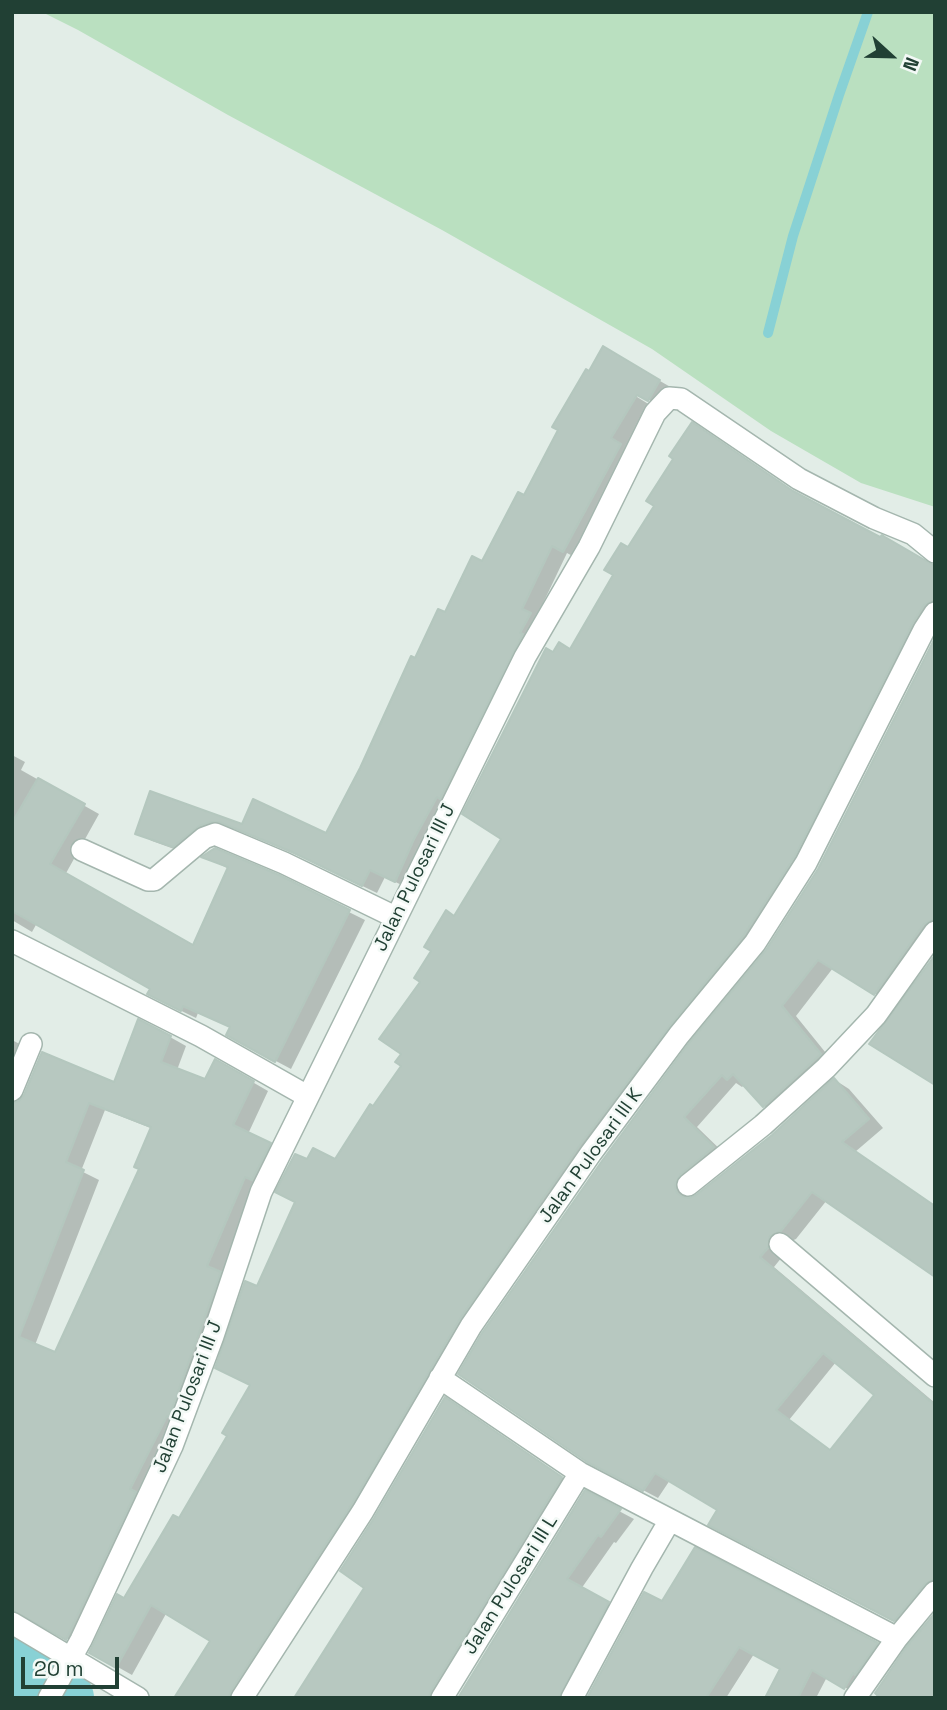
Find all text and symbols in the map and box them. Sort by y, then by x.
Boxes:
north arrow [856,21,926,91]
text: N [897,53,925,75]
street label: Jalan Pulosari III J [369,801,461,955]
street label: Jalan Pulosari III K [534,1084,648,1228]
street label: Jalan Pulosari III J [149,1318,227,1476]
street label: Jalan Pulosari III L [459,1511,563,1659]
scale bar [24,1644,122,1688]
text: 20 m [34,1655,84,1682]

